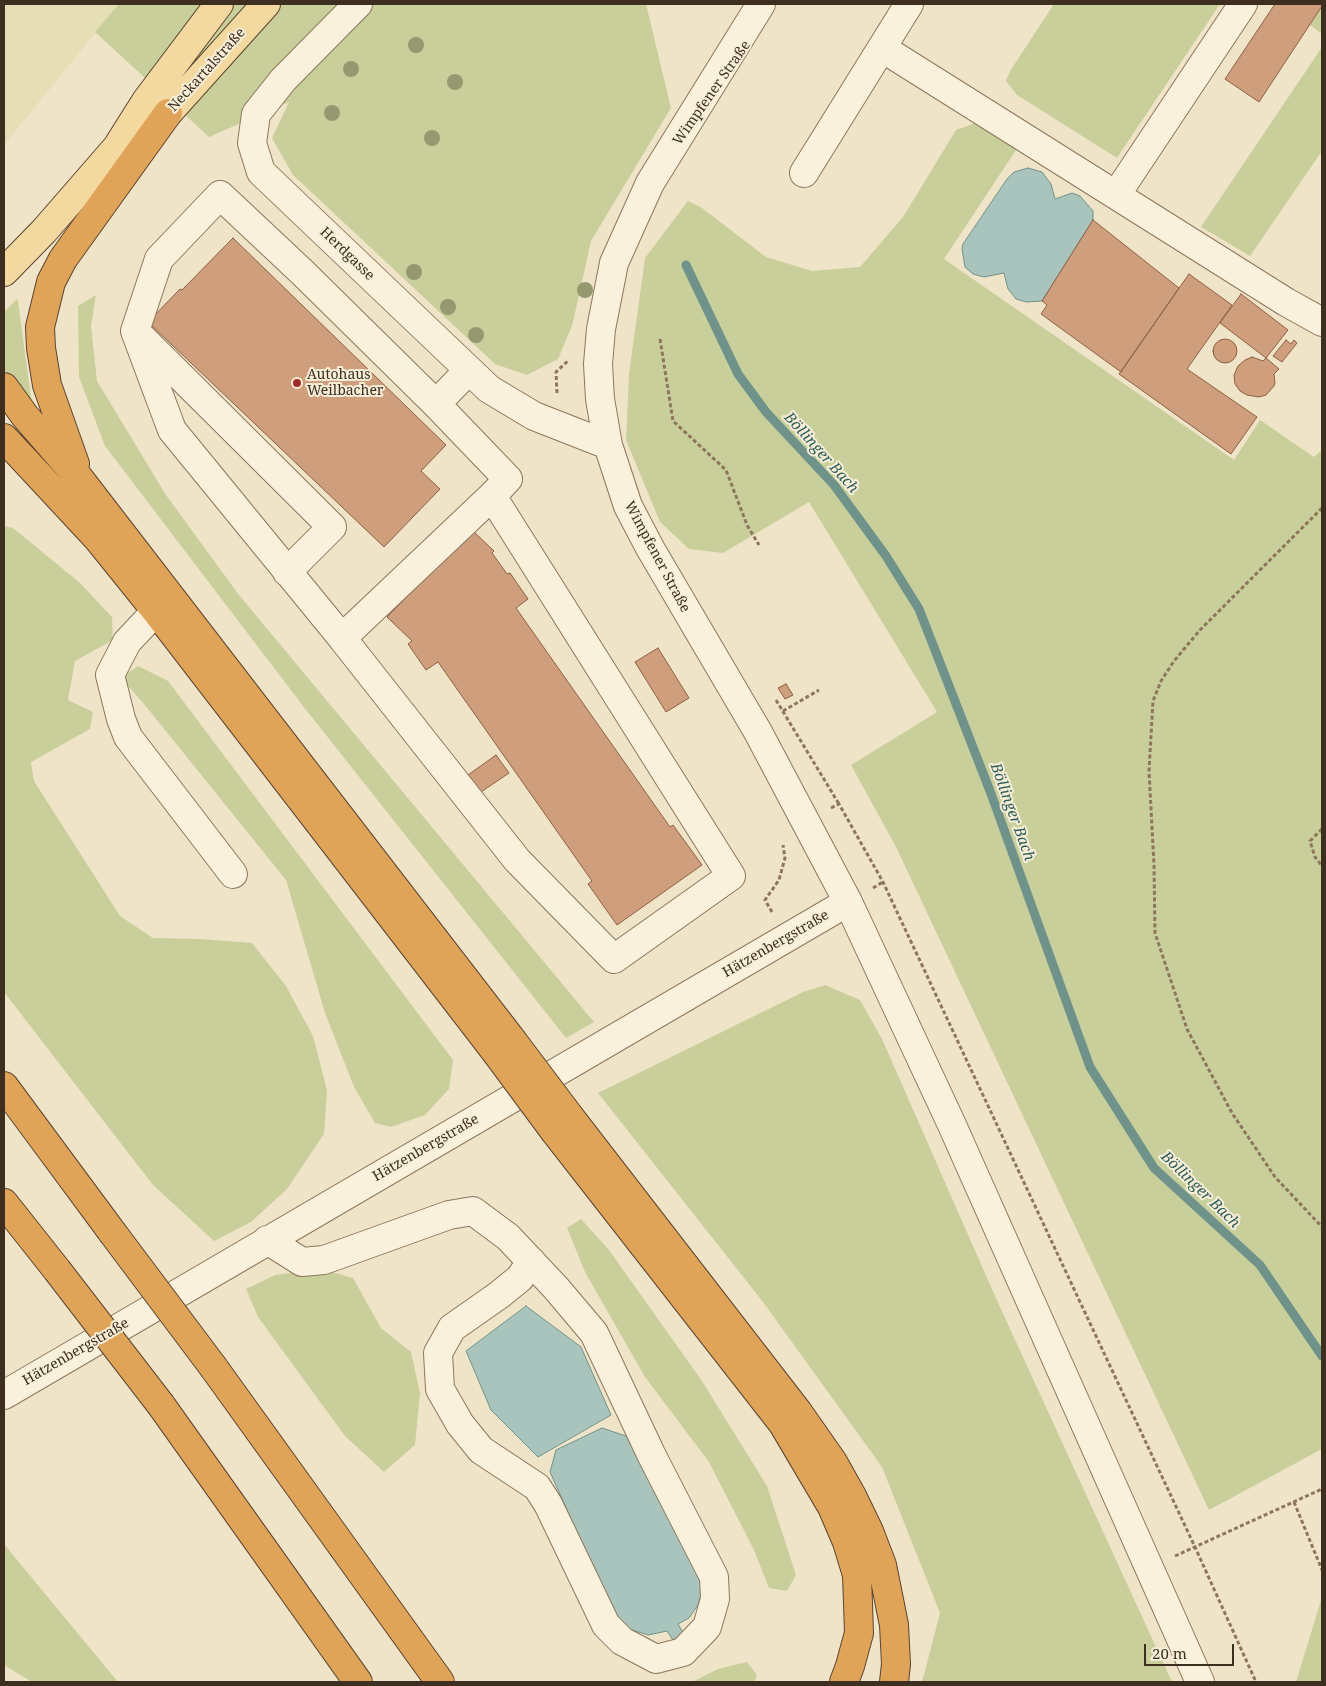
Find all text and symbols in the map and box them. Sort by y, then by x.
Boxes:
street label: Neckartalstraße [165,25,249,115]
street label: Wimpfener Straße [670,38,754,148]
street label: Herdgasse [316,224,378,284]
place label: Autohaus Weilbacher [307,367,383,400]
marker: Autohaus Weilbacher [291,377,303,389]
water label: Böllinger Bach [780,409,862,497]
street label: Wimpfener Straße [621,498,693,616]
water label: Böllinger Bach [986,761,1038,863]
street label: Hätzenbergstraße [720,907,832,981]
street label: Hätzenbergstraße [370,1111,482,1185]
water label: Böllinger Bach [1157,1148,1243,1232]
street label: Hätzenbergstraße [20,1315,132,1389]
scale bar [1146,1634,1236,1666]
text: 20 m [1152,1643,1187,1663]

